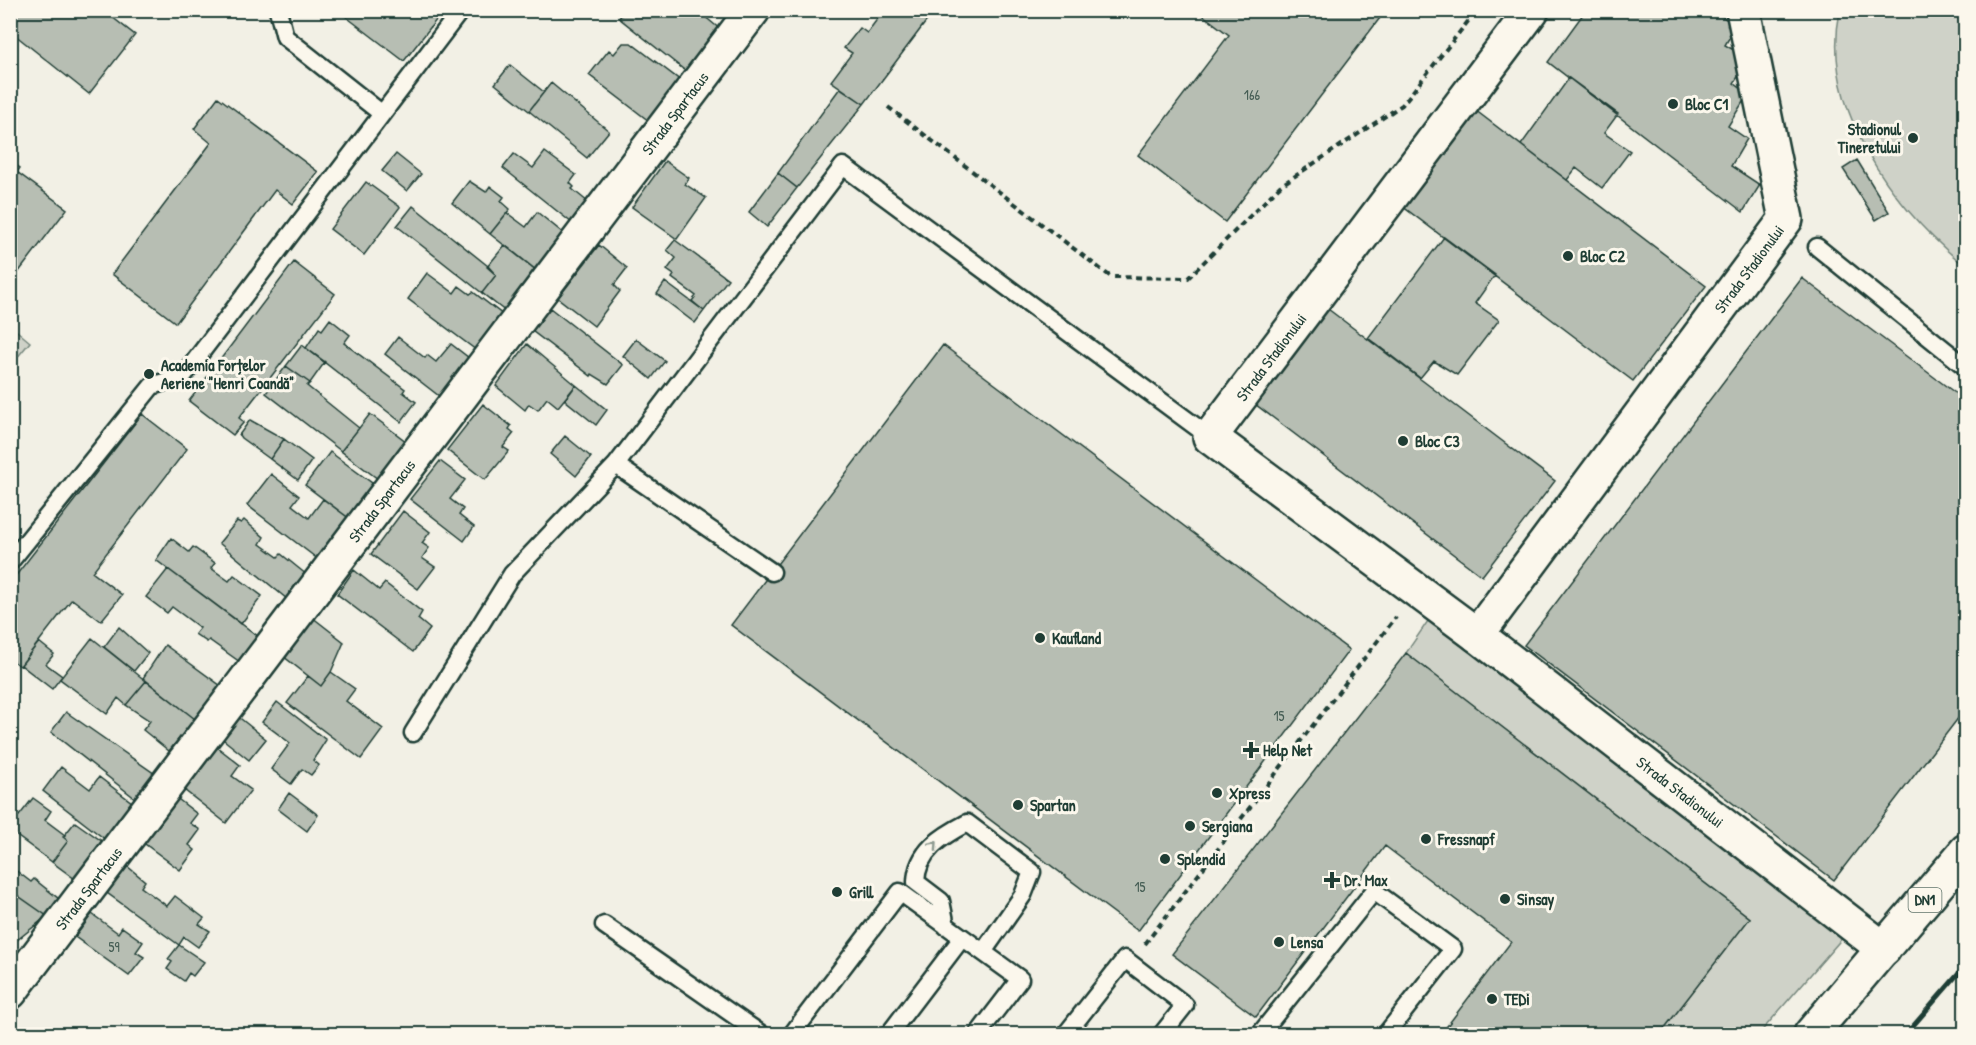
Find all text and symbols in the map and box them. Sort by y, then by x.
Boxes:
street label: Strada Spartacus [636,67,713,159]
house number: 166 [1244,85,1261,104]
place label: Bloc C1 [1685,93,1728,115]
marker: Bloc C1 [1666,97,1680,111]
place label: Stadionul Tineretului [1837,118,1902,158]
marker: Stadionul Tineretului [1906,131,1920,145]
street label: Strada Stadionului [1709,220,1789,318]
place label: Bloc C2 [1580,245,1625,267]
marker: Bloc C2 [1561,249,1575,263]
street label: Strada Stadionului [1231,309,1311,405]
place label: Academia Forțelor Aeriene "Henri Coandă" [161,354,294,394]
marker: Academia Forțelor Aeriene "Henri Coandă" [142,367,156,381]
place label: Bloc C3 [1415,430,1460,452]
marker: Bloc C3 [1396,434,1410,448]
street label: Strada Spartacus [343,455,420,547]
place label: Kaufland [1052,627,1102,649]
marker: Kaufland [1033,631,1047,645]
house number: 15 [1273,706,1285,725]
place label: Help Net [1263,739,1313,762]
marker: Help Net [1244,743,1258,757]
street label: Strada Stadionului [1632,751,1729,833]
place label: Xpress [1229,782,1271,805]
marker: Xpress [1210,786,1224,800]
place label: Spartan [1030,794,1076,817]
marker: Spartan [1011,798,1025,812]
place label: Sergiana [1202,815,1253,838]
marker: Sergiana [1183,819,1197,833]
place label: Fressnapf [1437,828,1495,851]
marker: Fressnapf [1419,832,1433,846]
one-way arrow [927,841,938,852]
street label: Strada Spartacus [50,842,127,934]
place label: Splendid [1177,848,1226,871]
marker: Splendid [1158,852,1172,866]
place label: Dr. Max [1344,869,1388,891]
marker: Dr. Max [1325,873,1339,887]
house number: 15 [1134,877,1146,896]
place label: Grill [849,881,874,903]
marker: Grill [830,885,844,899]
place label: Sinsay [1517,888,1555,911]
road number: DN1 [1908,888,1942,912]
marker: Sinsay [1498,892,1512,906]
place label: Lensa [1291,931,1324,953]
marker: Lensa [1272,935,1286,949]
house number: 59 [108,937,120,956]
place label: TEDi [1503,988,1530,1010]
marker: TEDi [1485,992,1499,1006]

